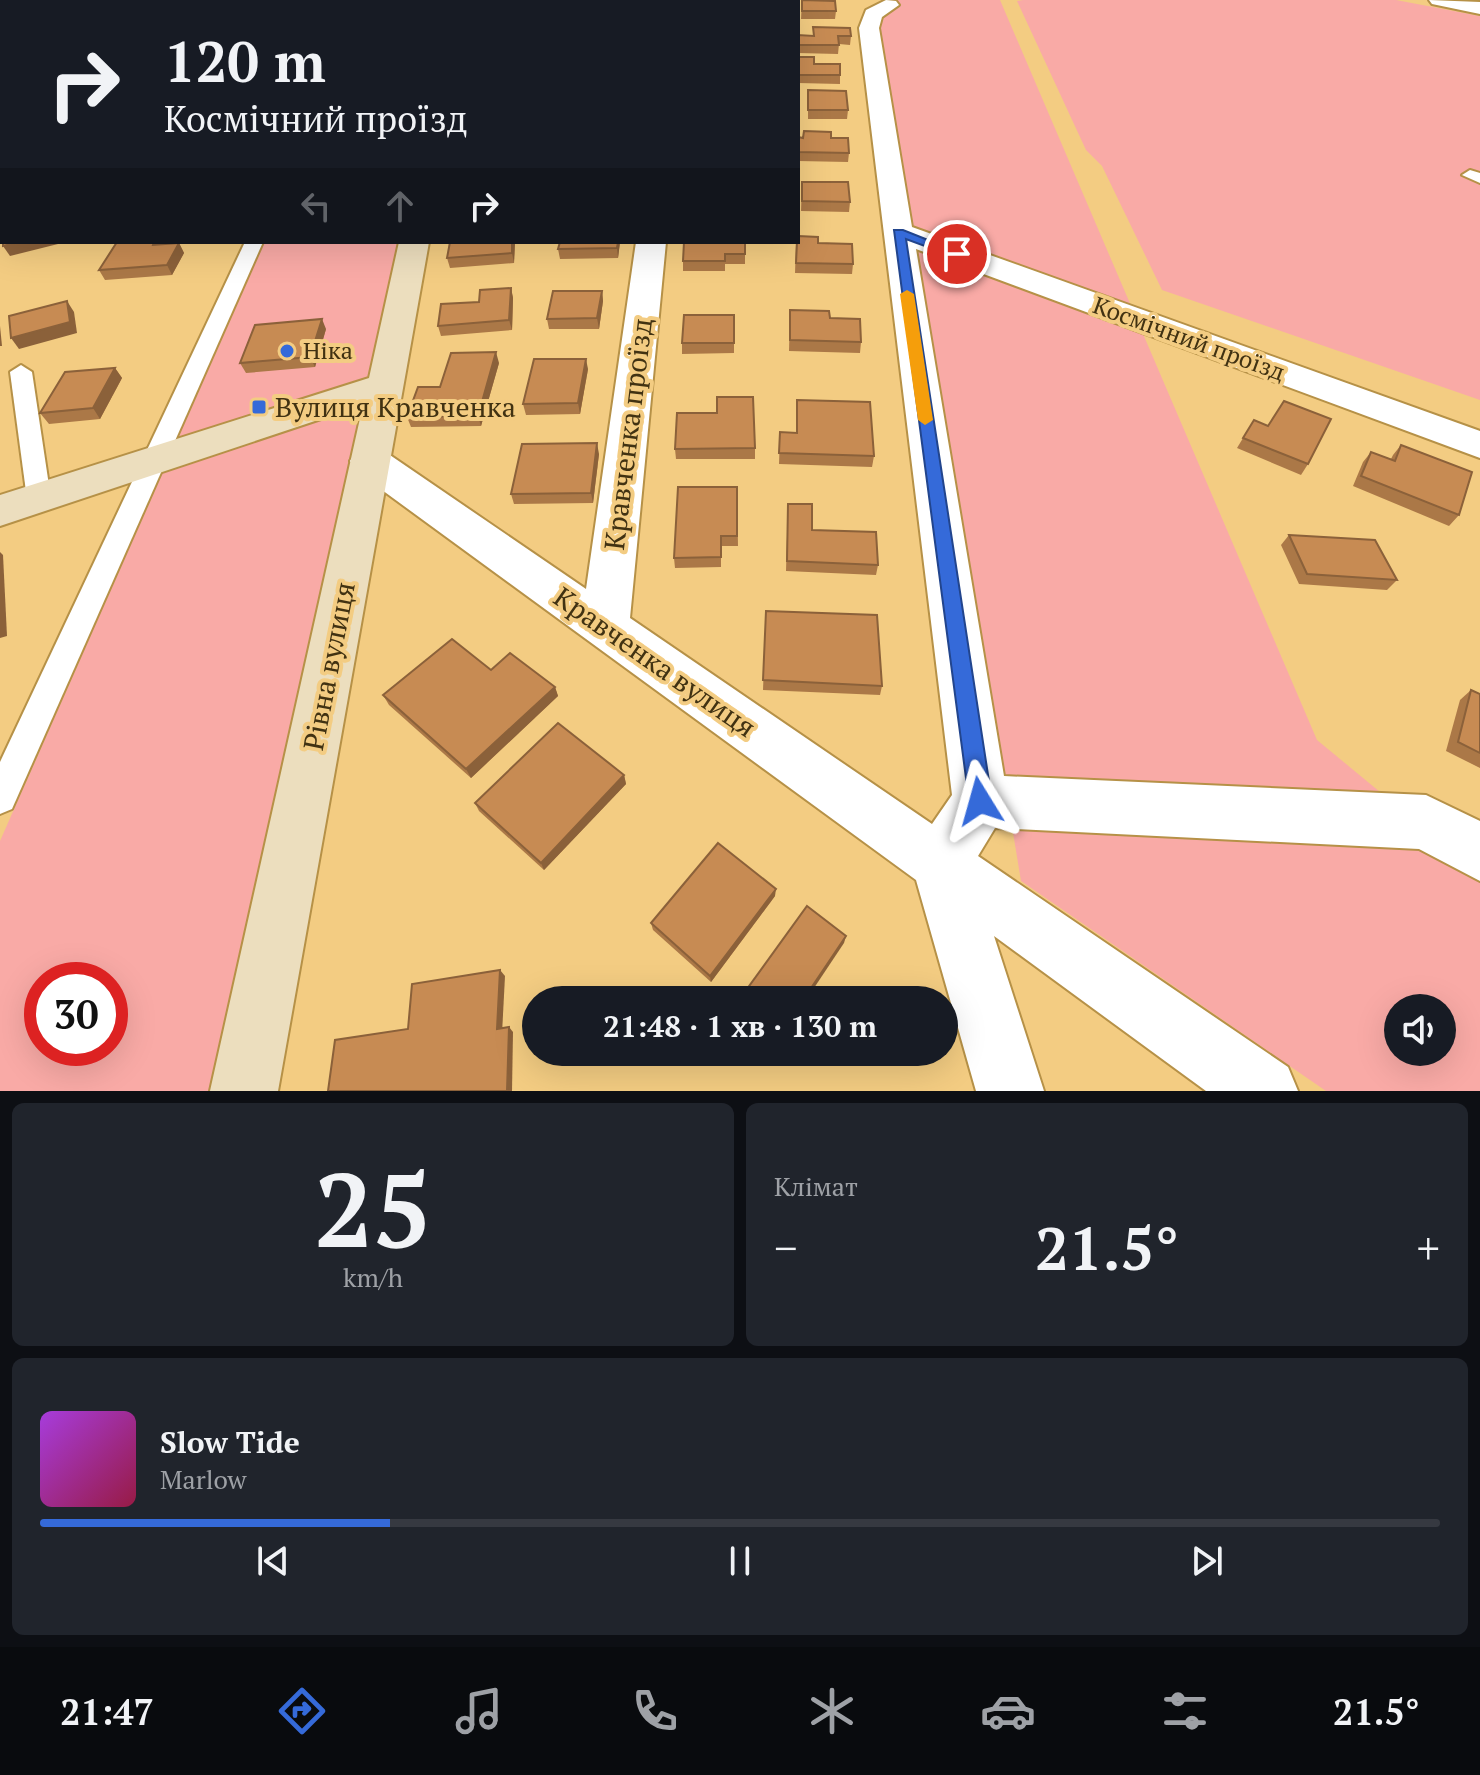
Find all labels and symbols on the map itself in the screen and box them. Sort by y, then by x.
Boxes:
pin [923,220,991,288]
street label: Космічний проїзд [1089,288,1290,388]
street label: Кравченка проїзд [595,316,660,552]
place label: Ніка [303,334,353,366]
marker: Ніка [278,342,296,360]
place label: Вулиця Кравченка [275,388,516,425]
marker: Вулиця Кравченка [250,398,268,416]
street label: Кравченка вулиця [547,578,764,745]
street label: Рівна вулиця [294,579,363,753]
position arrow [938,759,1022,843]
speed limit sign: 30 [24,962,128,1066]

